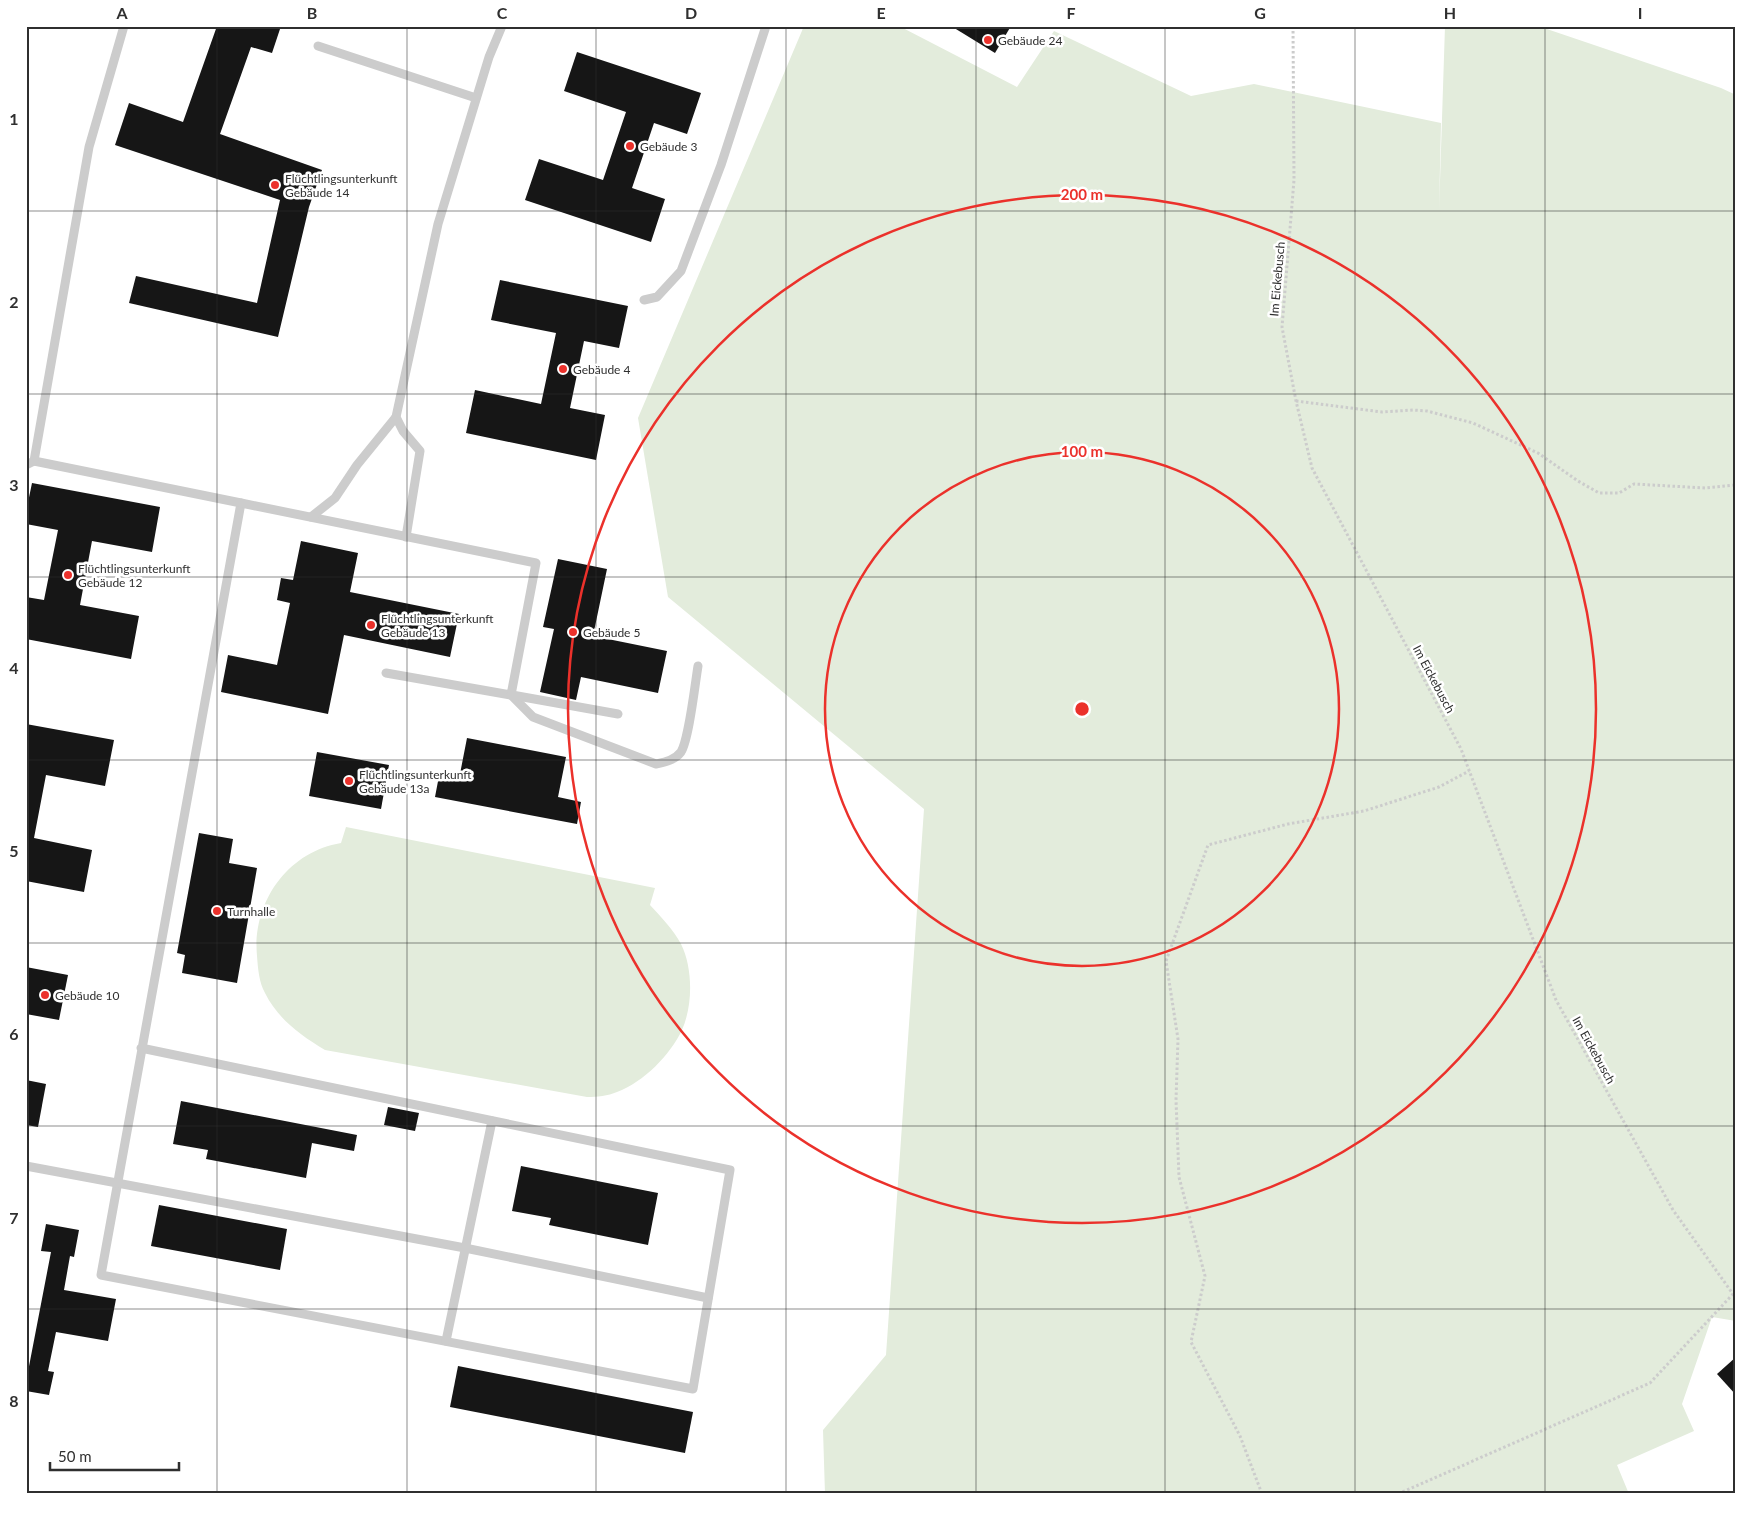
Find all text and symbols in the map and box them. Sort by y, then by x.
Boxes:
text: A [115,3,128,22]
text: B [307,3,317,22]
text: C [497,3,508,22]
text: D [685,3,697,22]
text: E [876,3,886,22]
text: F [1066,3,1076,22]
text: G [1254,3,1266,22]
text: H [1444,3,1456,22]
text: I [1638,3,1642,22]
place label: Gebäude 24 [998,33,1062,48]
marker: Gebäude 24 [982,34,994,46]
text: 1 [9,109,19,128]
place label: Gebäude 3 [640,139,698,154]
marker: Gebäude 3 [624,140,636,152]
place label: Flüchtlingsunterkunft Gebäude 14 [285,171,398,200]
marker: Flüchtlingsunterkunft Gebäude 14 [269,179,281,191]
text: 200 m [1061,185,1103,203]
street label: Im Eickebusch [1266,241,1288,317]
text: 2 [9,292,19,311]
place label: Gebäude 4 [573,362,631,377]
marker: Gebäude 4 [557,363,569,375]
text: 100 m [1061,442,1103,460]
text: 3 [9,475,19,494]
place label: Flüchtlingsunterkunft Gebäude 12 [78,561,191,590]
marker: Flüchtlingsunterkunft Gebäude 12 [62,569,74,581]
place label: Flüchtlingsunterkunft Gebäude 13 [381,611,494,640]
marker: Flüchtlingsunterkunft Gebäude 13 [365,619,377,631]
place label: Gebäude 5 [583,625,641,640]
marker: Gebäude 5 [567,626,579,638]
street label: Im Eickebusch [1410,642,1458,716]
text: 4 [9,658,19,677]
centre of rings [1073,700,1091,718]
place label: Flüchtlingsunterkunft Gebäude 13a [359,767,472,796]
marker: Flüchtlingsunterkunft Gebäude 13a [343,775,355,787]
text: 5 [9,841,19,860]
place label: Turnhalle [227,904,275,919]
marker: Turnhalle [211,905,223,917]
place label: Gebäude 10 [55,988,119,1003]
marker: Gebäude 10 [39,989,51,1001]
street label: Im Eickebusch [1569,1014,1619,1086]
text: 6 [9,1024,19,1043]
text: 7 [9,1208,19,1227]
text: 8 [9,1391,19,1410]
scale bar [50,1440,179,1472]
text: 50 m [58,1447,92,1465]

